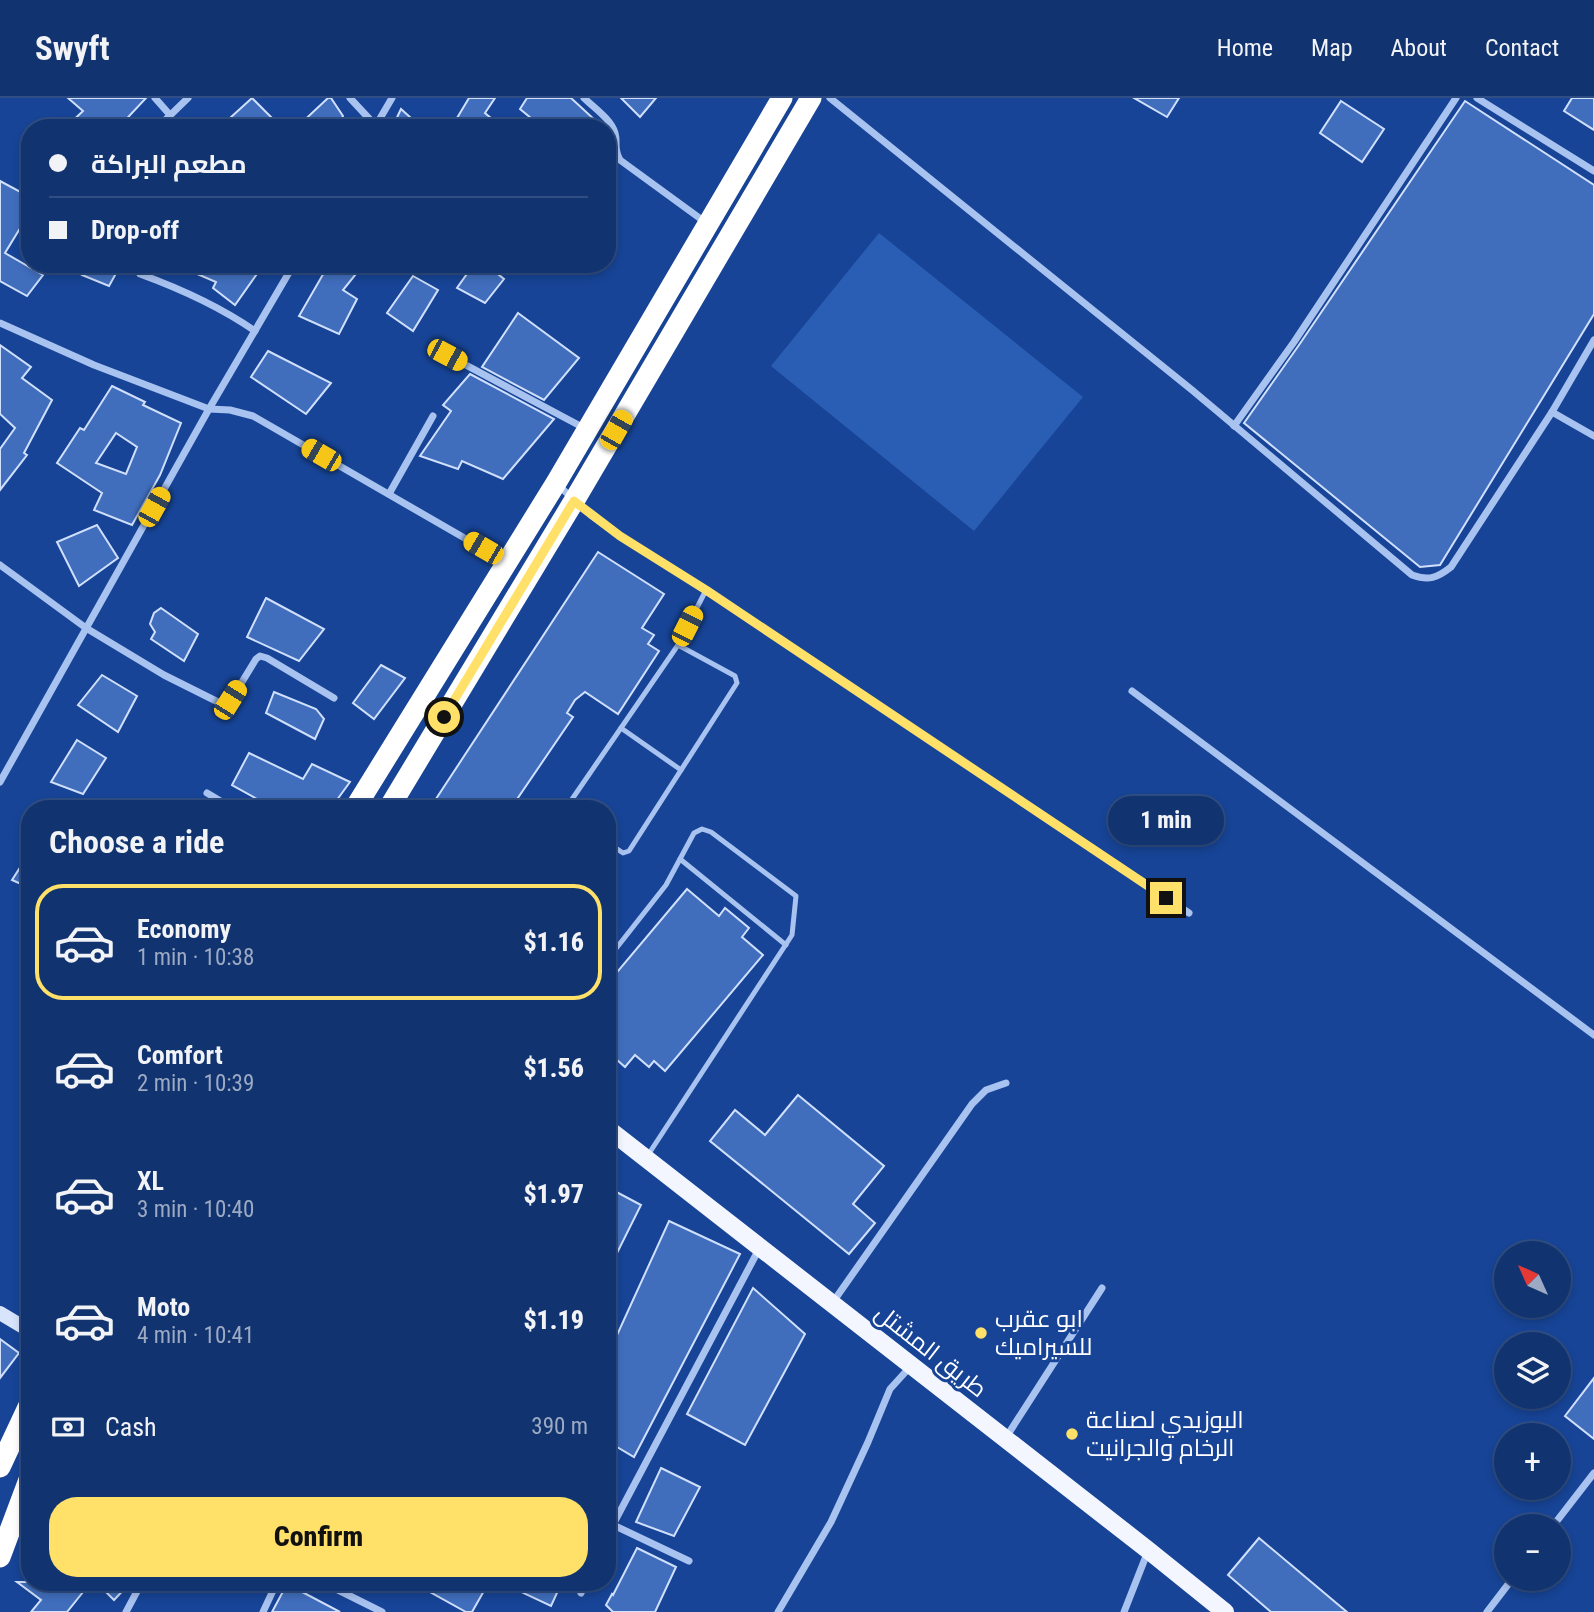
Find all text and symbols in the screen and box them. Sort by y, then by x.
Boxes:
text: Swyft [35,29,110,68]
text: Home [1217,34,1273,62]
text: Map [1311,34,1353,62]
text: About [1391,34,1447,62]
text: Contact [1485,34,1559,62]
text: مطعم البراكة [91,149,247,179]
text: Drop-off [91,215,179,245]
car [424,336,471,374]
car [597,407,636,453]
car [298,435,345,475]
car [135,484,174,530]
car [460,528,507,568]
car [669,603,706,649]
car [210,677,251,723]
route start [428,701,460,733]
callout: 1 min [1108,796,1224,846]
text: 1 min [1140,807,1192,834]
text: Choose a ride [49,823,224,861]
route end [1150,882,1182,914]
icon: car [53,911,116,974]
text: Economy [137,914,231,944]
text: $1.16 [523,927,584,957]
text: 1 min · 10:38 [137,944,254,971]
icon: car [53,1037,116,1100]
text: Comfort [137,1040,223,1070]
text: $1.56 [523,1053,584,1083]
text: 2 min · 10:39 [137,1070,254,1097]
icon: car [53,1163,116,1226]
text: XL [137,1166,164,1196]
text: $1.97 [523,1179,584,1209]
text: 3 min · 10:40 [137,1196,254,1223]
north arrow [1494,1241,1572,1318]
map controls [1494,1241,1571,1591]
icon: car [53,1289,116,1352]
text: Moto [137,1292,190,1322]
street label: طريق المشتل [869,1299,992,1404]
text: $1.19 [523,1305,584,1335]
place label: ابو عقرب للسيراميك [995,1305,1092,1361]
text: 4 min · 10:41 [137,1322,254,1349]
marker: ابو عقرب للسيراميك [973,1325,989,1341]
button: layers [1494,1332,1571,1409]
place label: البوزيدي لصناعة الرخام والجرانيت [1086,1406,1244,1464]
icon: cash [49,1408,87,1446]
text: Cash [105,1412,157,1442]
text: 390 m [531,1413,588,1440]
button: + [1494,1423,1571,1500]
marker: البوزيدي لصناعة الرخام والجرانيت [1064,1426,1080,1442]
button: Confirm [49,1497,588,1577]
button: − [1494,1514,1571,1591]

